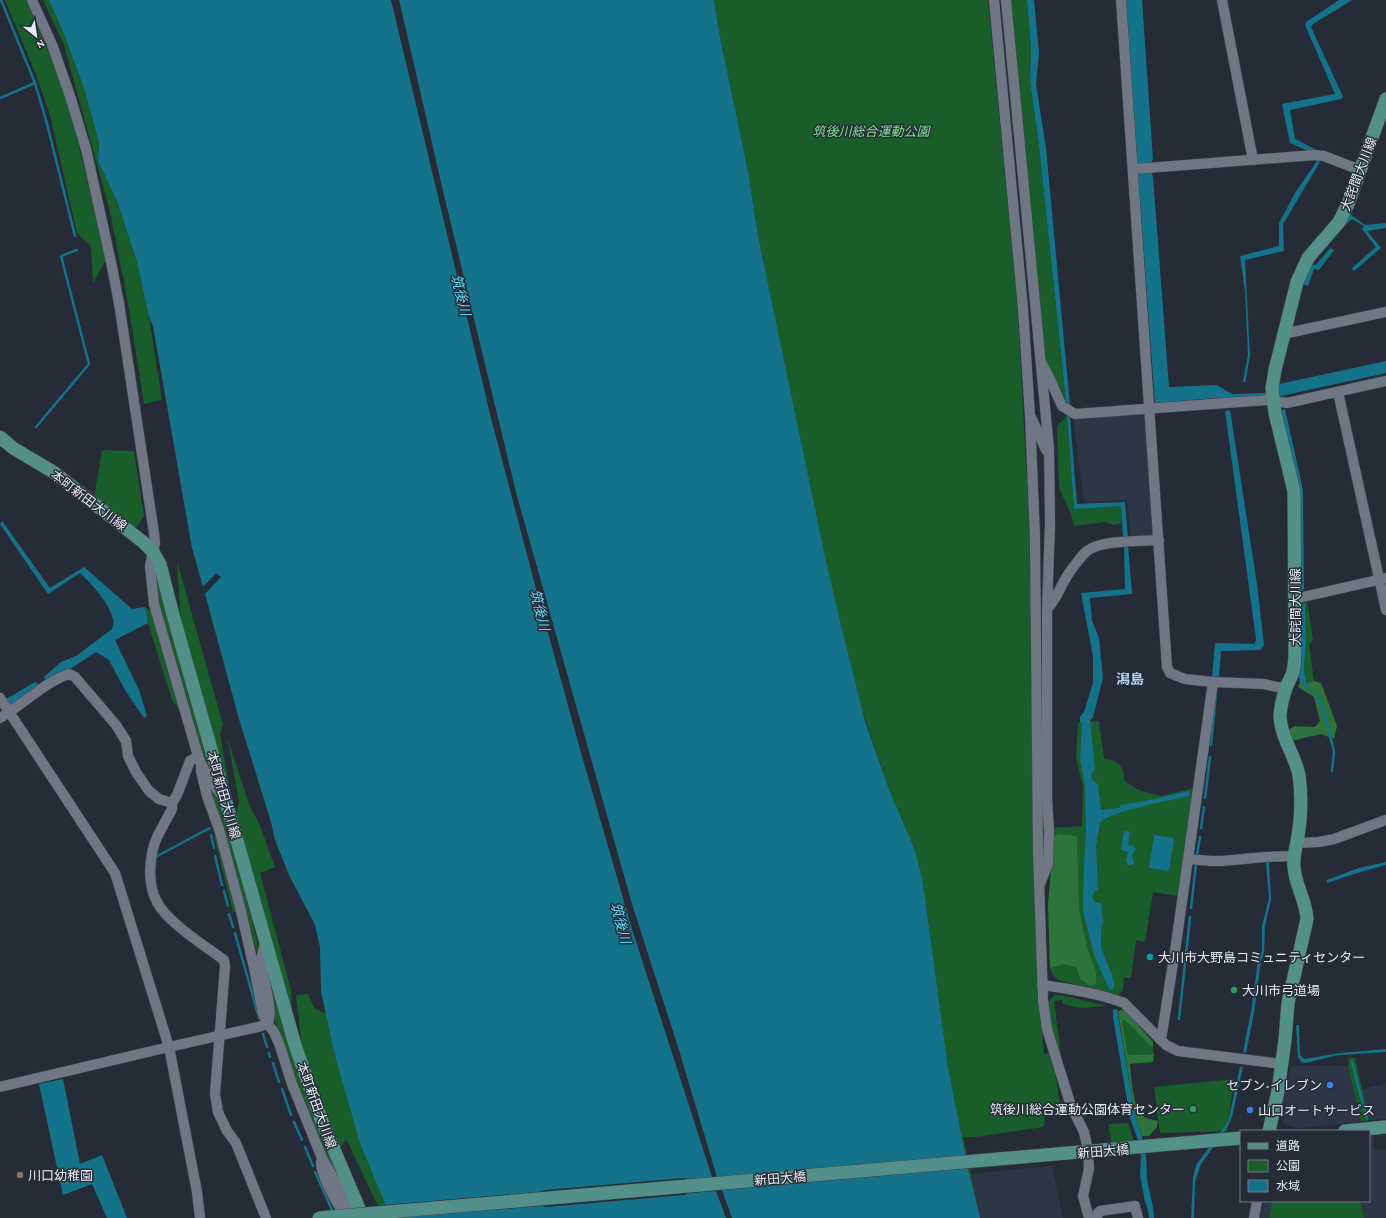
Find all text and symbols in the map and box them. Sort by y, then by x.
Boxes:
north arrow [16,16,56,56]
text: N [34,38,47,52]
park label: 筑後川総合運動公園 [812,124,931,139]
street label: 大詫間大川線 [1337,135,1379,213]
water label: 筑後川 [448,273,474,319]
street label: 本町新田大川線 [48,467,130,534]
street label: 大詫間大川線 [1288,568,1303,646]
water label: 筑後川 [527,588,553,634]
district label: 潟島 [1116,671,1144,687]
street label: 本町新田大川線 [204,749,243,841]
water label: 筑後川 [608,901,635,947]
place label: 大川市大野島コミュニティセンター [1158,950,1365,965]
marker: 大川市大野島コミュニティセンター [1145,952,1155,962]
place label: 大川市弓道場 [1242,983,1320,998]
marker: 大川市弓道場 [1229,985,1239,995]
street label: 本町新田大川線 [294,1060,339,1150]
place label: セブン-イレブン [1226,1078,1322,1093]
marker: セブン-イレブン [1325,1080,1335,1090]
place label: 筑後川総合運動公園体育センター [990,1102,1185,1117]
place label: 山口オートサービス [1258,1103,1375,1118]
marker: 筑後川総合運動公園体育センター [1188,1104,1198,1114]
marker: 山口オートサービス [1245,1105,1255,1115]
legend [1240,1130,1370,1202]
text: 道路 [1276,1139,1300,1153]
street label: 新田大橋 [1076,1142,1130,1161]
text: 公園 [1276,1159,1300,1173]
place label: 川口幼稚園 [28,1168,93,1183]
street label: 新田大橋 [753,1169,807,1188]
marker: 川口幼稚園 [15,1170,25,1180]
text: 水域 [1276,1179,1300,1193]

